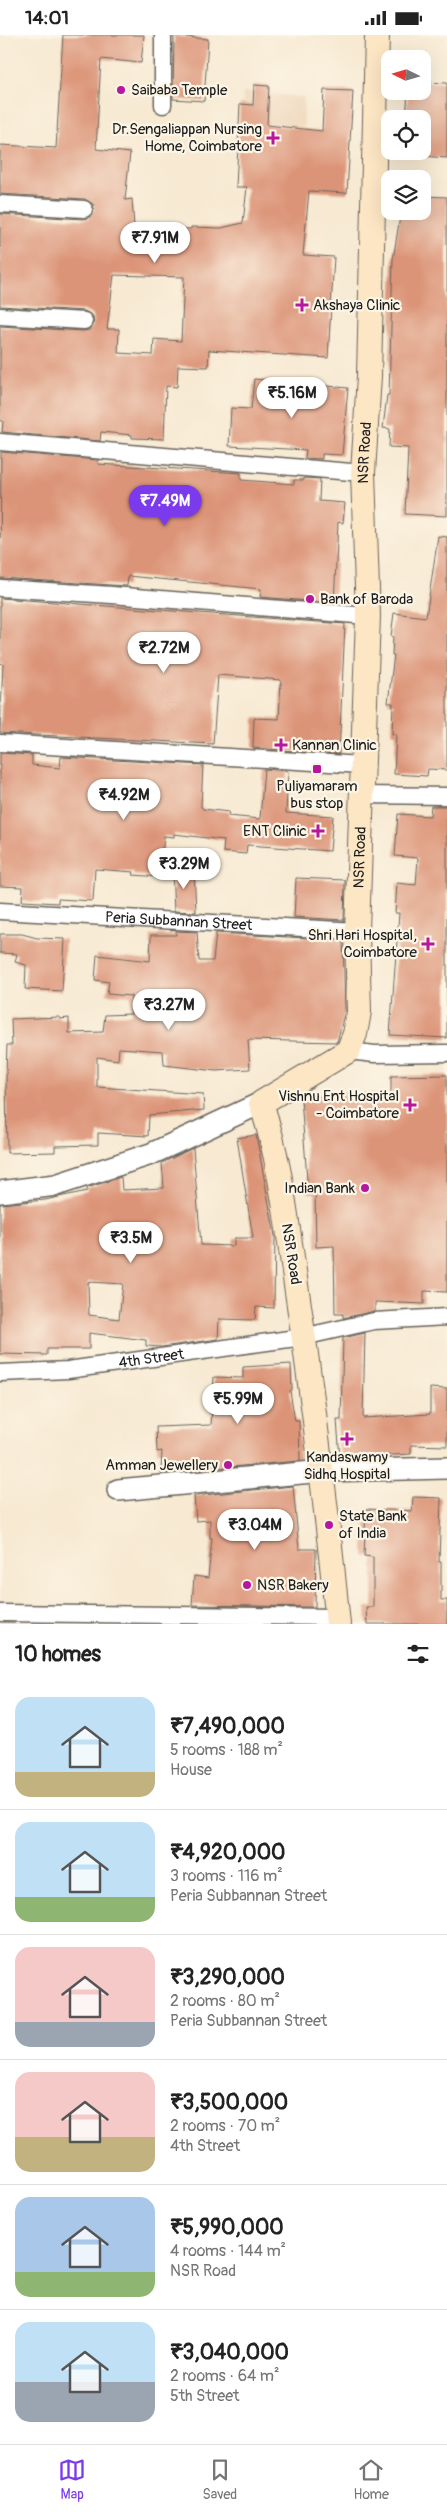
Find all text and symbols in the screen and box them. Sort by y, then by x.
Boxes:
text: 14:01 [25,6,69,30]
north arrow [381,50,431,100]
map controls [381,50,431,220]
place label: Saibaba Temple [131,81,228,100]
marker: Saibaba Temple [115,84,127,96]
button: locate [381,110,431,160]
place label: Dr.Sengaliappan Nursing Home, Coimbatore [112,120,263,156]
marker: Dr.Sengaliappan Nursing Home, Coimbatore [266,131,280,145]
button: layers [381,170,431,220]
pin: ₹7.91M [114,221,196,264]
text: ₹7.91M [131,228,179,248]
place label: Akshaya Clinic [313,296,401,315]
marker: Akshaya Clinic [295,298,309,312]
pin: ₹5.16M [251,377,333,419]
text: ₹5.16M [268,383,316,403]
street label: NSR Road [353,421,376,484]
pin: ₹7.49M [124,485,206,527]
text: ₹7.49M [140,491,190,511]
place label: Bank of Baroda [320,590,413,609]
marker: Bank of Baroda [304,593,316,605]
pin: ₹2.72M [123,631,205,674]
text: ₹2.72M [139,638,189,658]
place label: Kannan Clinic [292,736,377,755]
marker: Kannan Clinic [274,738,288,752]
marker: Puliyamaram bus stop [311,763,323,775]
place label: Puliyamaram bus stop [276,777,358,813]
pin: ₹4.92M [83,779,165,821]
text: ₹4.92M [98,785,150,805]
place label: ENT Clinic [243,822,307,841]
marker: ENT Clinic [311,824,325,838]
street label: NSR Road [349,826,370,889]
pin: ₹3.29M [143,847,225,890]
text: ₹3.29M [159,854,209,874]
street label: Peria Subbannan Street [105,907,254,935]
place label: Shri Hari Hospital, Coimbatore [308,926,418,962]
marker: Shri Hari Hospital, Coimbatore [421,937,435,951]
pin: ₹3.27M [128,989,210,1031]
text: ₹3.27M [144,995,194,1015]
place label: Vishnu Ent Hospital - Coimbatore [278,1087,400,1123]
marker: Vishnu Ent Hospital - Coimbatore [403,1098,417,1112]
place label: Indian Bank [284,1179,356,1198]
marker: Indian Bank [359,1182,371,1194]
pin: ₹3.5M [96,1221,166,1264]
street label: NSR Road [277,1222,305,1286]
text: ₹3.5M [110,1228,152,1248]
street label: 4th Street [117,1344,186,1372]
pin: ₹5.99M [197,1383,279,1425]
text: ₹5.99M [213,1389,263,1409]
marker: Kandaswamy Sidhq Hospital [340,1432,354,1446]
place label: Kandaswamy Sidhq Hospital [304,1448,390,1484]
place label: Amman Jewellery [105,1456,219,1475]
marker: Amman Jewellery [222,1459,234,1471]
place label: State Bank of India [339,1507,408,1543]
pin: ₹3.04M [214,1509,296,1551]
text: ₹3.04M [228,1515,282,1535]
marker: State Bank of India [323,1519,335,1531]
place label: NSR Bakery [257,1576,329,1595]
marker: NSR Bakery [241,1579,253,1591]
icon: filters [404,1640,432,1668]
text: 10 homes [15,1641,101,1668]
text: ₹7,490,000 [170,1713,285,1740]
icon: home [55,1717,115,1777]
text: 5 rooms · 188 m² [170,1740,283,1760]
text: House [170,1760,212,1780]
text: ₹4,920,000 [170,1839,285,1866]
icon: home [55,1842,115,1902]
text: 3 rooms · 116 m² [170,1866,283,1886]
text: Peria Subbannan Street [170,1886,327,1906]
text: ₹3,290,000 [170,1964,285,1991]
icon: home [55,1967,115,2027]
text: 2 rooms · 80 m² [170,1991,280,2011]
text: Peria Subbannan Street [170,2011,327,2031]
text: ₹3,500,000 [170,2089,288,2116]
icon: home [55,2092,115,2152]
text: 2 rooms · 70 m² [170,2116,280,2136]
text: 4th Street [170,2136,240,2156]
text: ₹5,990,000 [170,2214,284,2241]
icon: home [55,2217,115,2277]
text: 4 rooms · 144 m² [170,2241,286,2261]
text: NSR Road [170,2261,236,2281]
text: ₹3,040,000 [170,2339,289,2366]
icon: home [55,2342,115,2402]
text: 2 rooms · 64 m² [170,2366,280,2386]
text: 5th Street [170,2386,240,2406]
tab: Map [58,2456,86,2503]
tab: Saved [202,2456,237,2503]
tab: Home [354,2456,389,2503]

